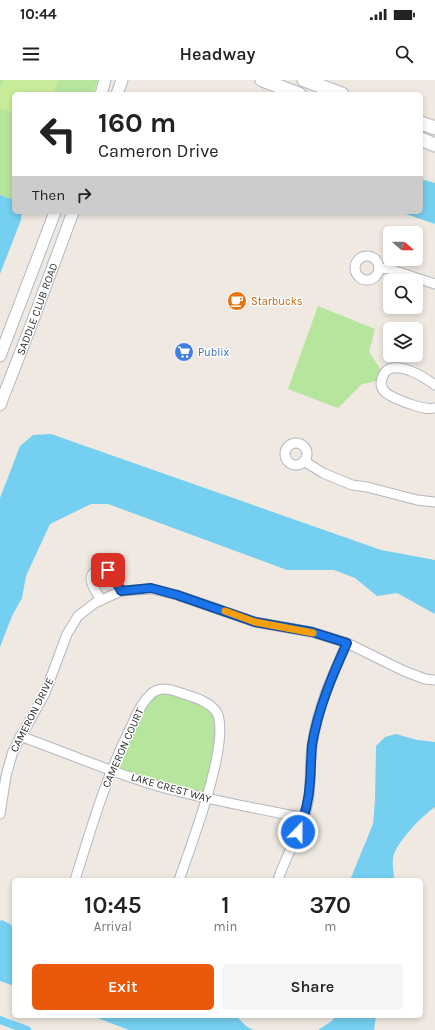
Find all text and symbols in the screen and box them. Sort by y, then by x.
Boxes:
text: 10:44 [20,5,57,23]
icon: menu [20,43,42,65]
text: Headway [180,43,256,65]
icon: search [393,43,415,65]
text: 160 m [98,106,176,139]
icon: left [32,108,84,160]
text: Cameron Drive [98,140,219,162]
icon: right [73,184,95,206]
text: Then [32,186,65,204]
north arrow [383,226,423,266]
map controls [383,226,423,362]
street label: SADDLE CLUB ROAD [14,261,60,357]
button: search [383,274,423,314]
cafe icon: Starbucks [226,290,248,312]
place label: Starbucks [251,295,303,308]
button: layers [383,322,423,362]
supermarket icon: Publix [173,341,195,363]
place label: Publix [198,346,230,359]
pin [91,553,125,587]
icon: arrive [97,559,119,581]
street label: CAMERON DRIVE [8,676,56,754]
street label: CAMERON COURT [100,706,147,790]
street label: LAKE CREST WAY [129,770,213,806]
position arrow [277,811,319,853]
text: 10:45 [84,891,141,919]
text: 1 [221,891,230,919]
text: 370 [310,891,351,919]
text: Arrival [94,919,132,934]
text: min [214,919,237,934]
text: m [324,919,336,934]
button: Exit [32,964,214,1010]
button: Share [222,964,403,1010]

